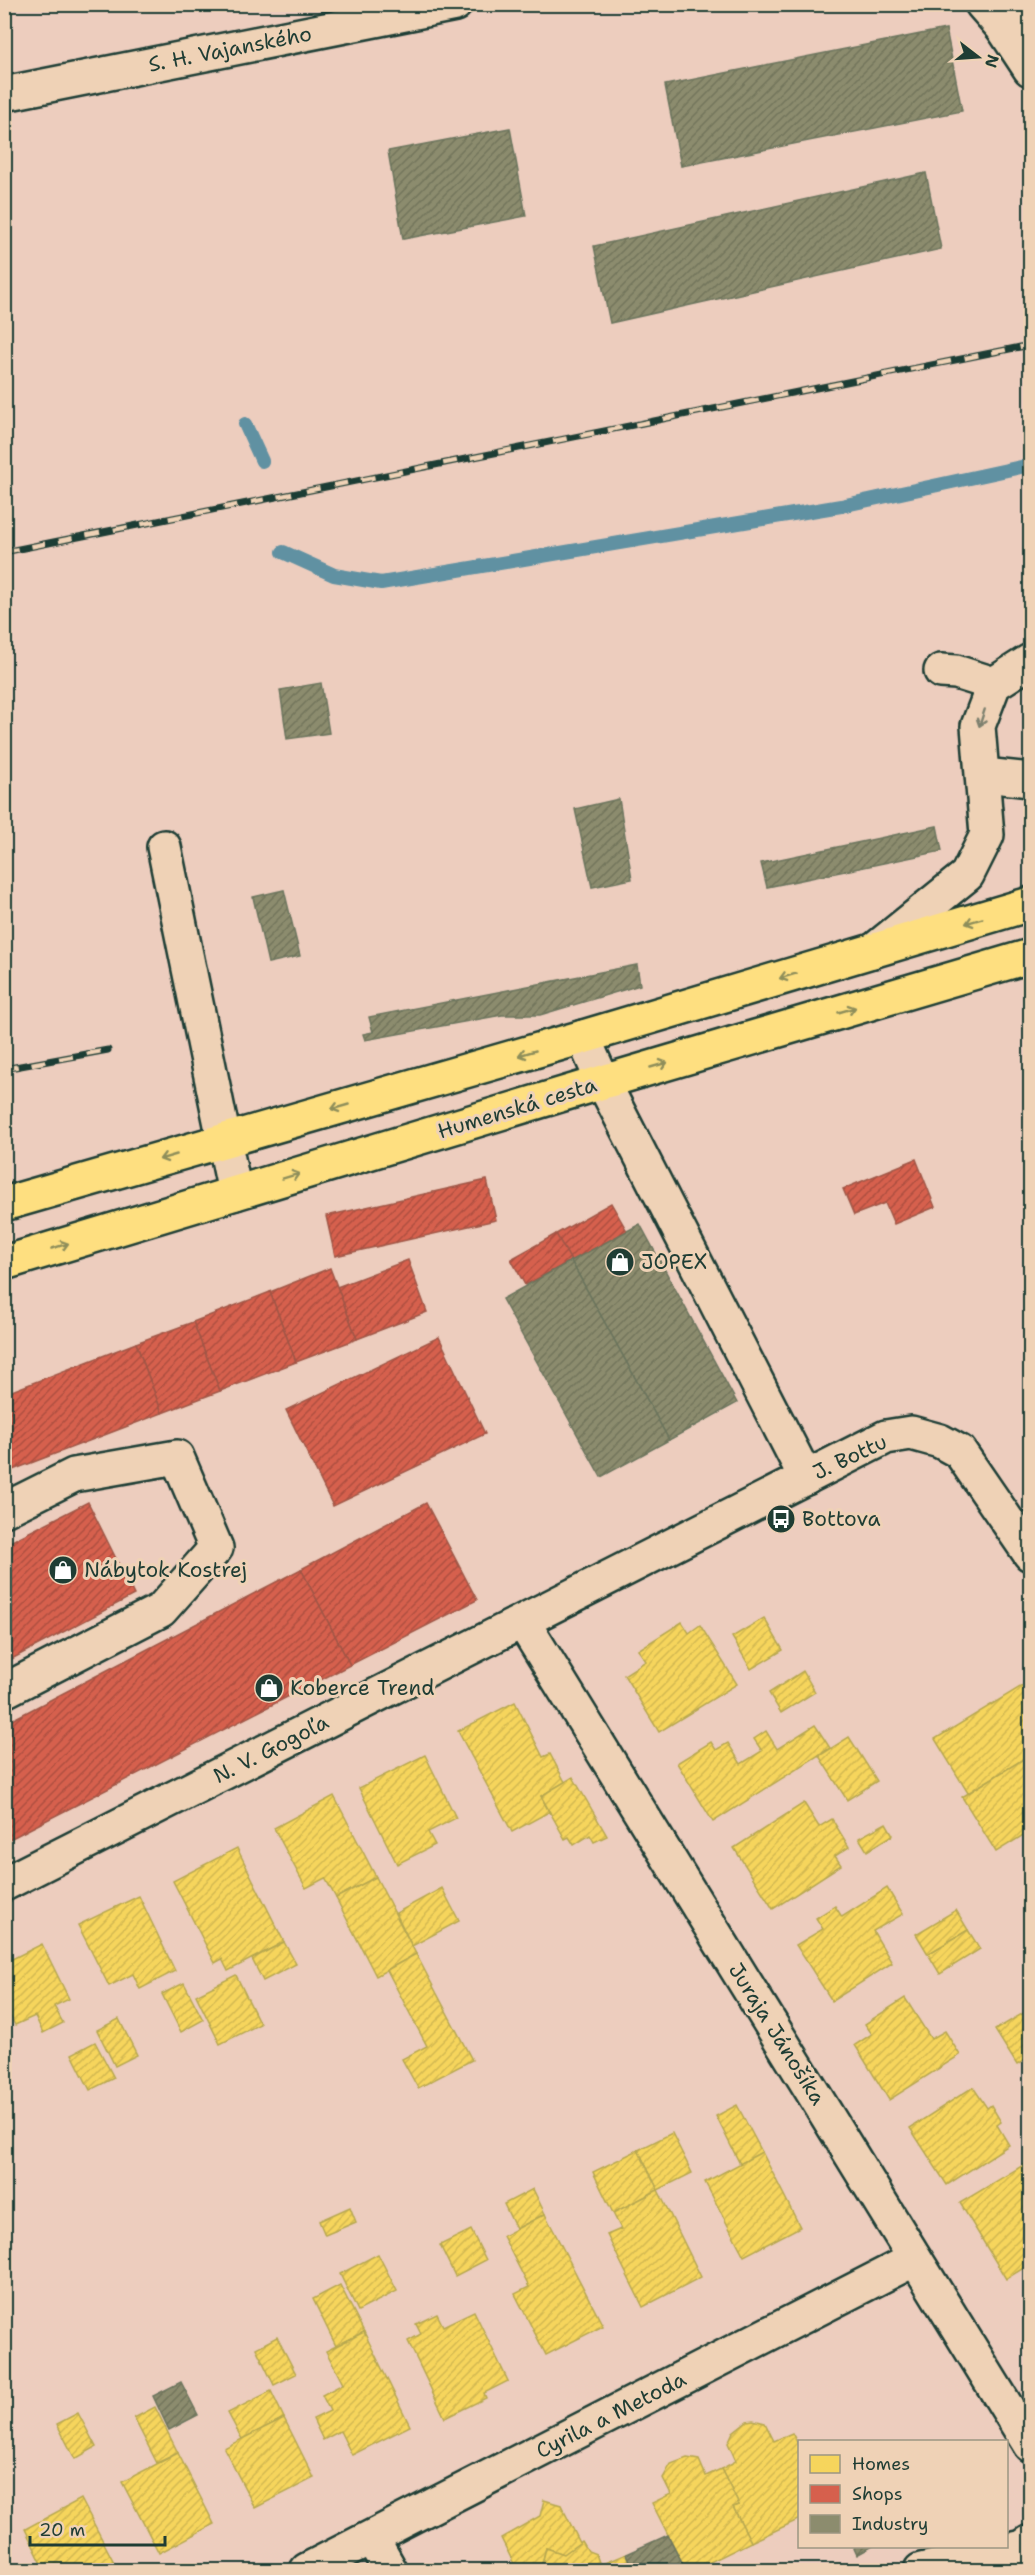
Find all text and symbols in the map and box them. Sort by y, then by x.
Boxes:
street label: S. H. Vajanského [146,19,314,79]
north arrow [948,27,1008,87]
text: N [980,52,1004,70]
one-way arrow [976,708,987,727]
one-way arrow [965,916,984,927]
one-way arrow [778,971,797,982]
one-way arrow [837,1004,856,1015]
one-way arrow [518,1048,537,1059]
one-way arrow [650,1059,669,1070]
street label: Humenská cesta [434,1070,600,1146]
one-way arrow [331,1102,350,1113]
one-way arrow [159,1152,178,1163]
one-way arrow [281,1170,300,1181]
one-way arrow [51,1240,70,1251]
shop icon: JOPEX [604,1246,636,1278]
place label: JOPEX [641,1248,707,1276]
street label: J. Bottu [808,1428,892,1486]
bus stop icon: Bottova [765,1503,797,1535]
place label: Bottova [802,1505,880,1533]
shop icon: Nábytok Kostrej [47,1554,79,1586]
place label: Nábytok Kostrej [84,1556,247,1584]
shop icon: Koberce Trend [253,1672,285,1704]
place label: Koberce Trend [290,1674,435,1702]
street label: N. V. Gogoľa [209,1708,333,1790]
street label: Juraja Jánošíka [722,1958,832,2110]
street label: Cyrila a Metoda [531,2365,691,2465]
legend [798,2440,1008,2548]
text: Homes [852,2452,910,2476]
text: Shops [852,2482,903,2506]
scale bar [30,2509,165,2547]
text: Industry [852,2512,928,2536]
text: 20 m [39,2518,85,2542]

